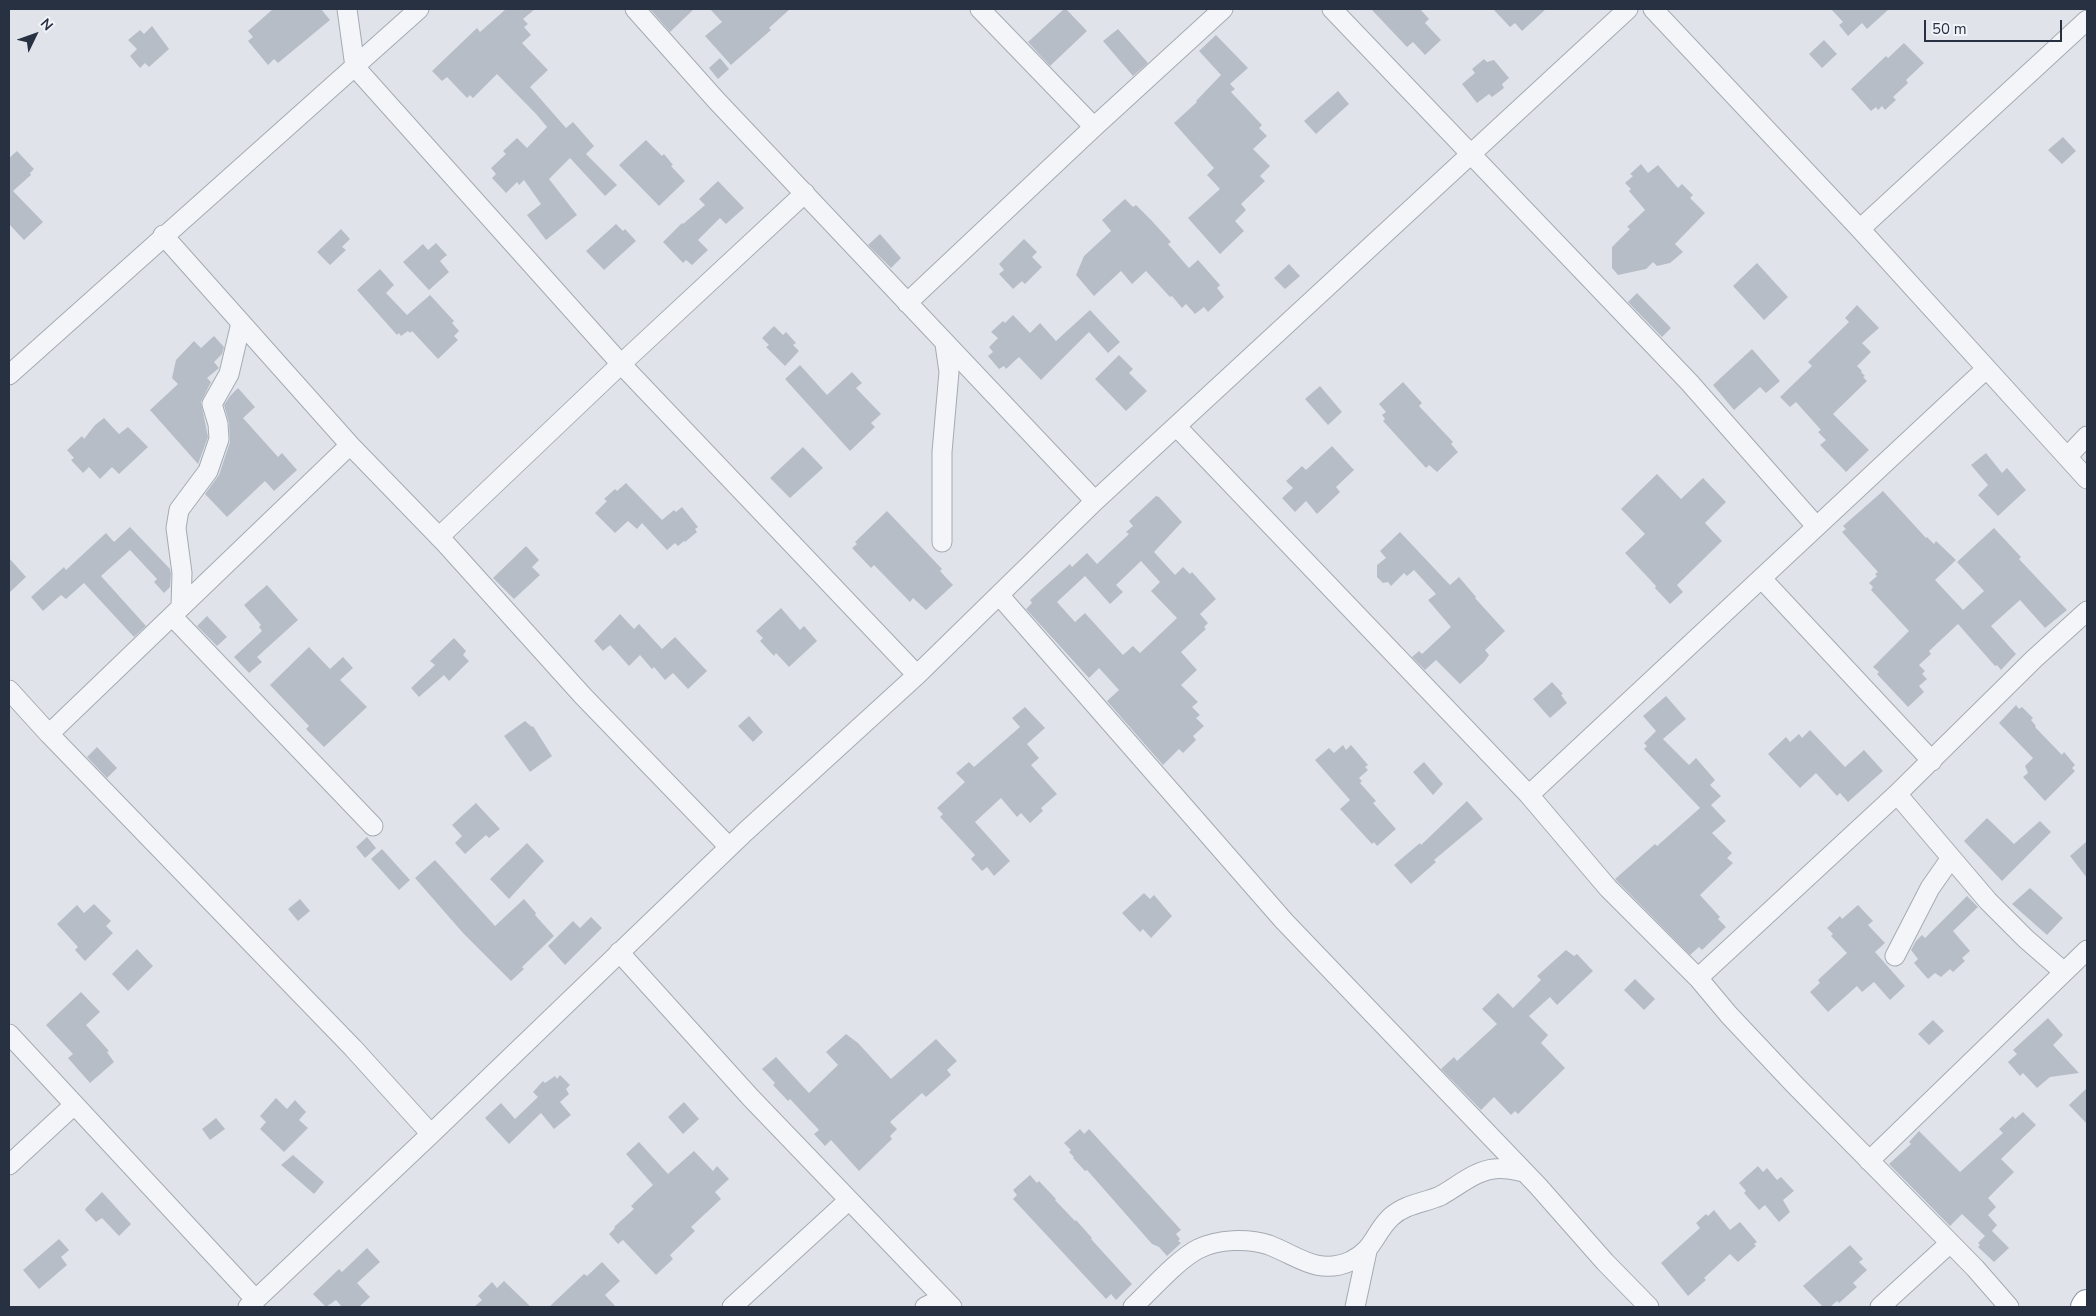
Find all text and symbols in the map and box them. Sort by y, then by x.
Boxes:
north arrow [10,10,60,60]
scale bar [1926,10,2064,42]
text: N [36,14,57,35]
text: 50 m [1932,19,1967,39]

